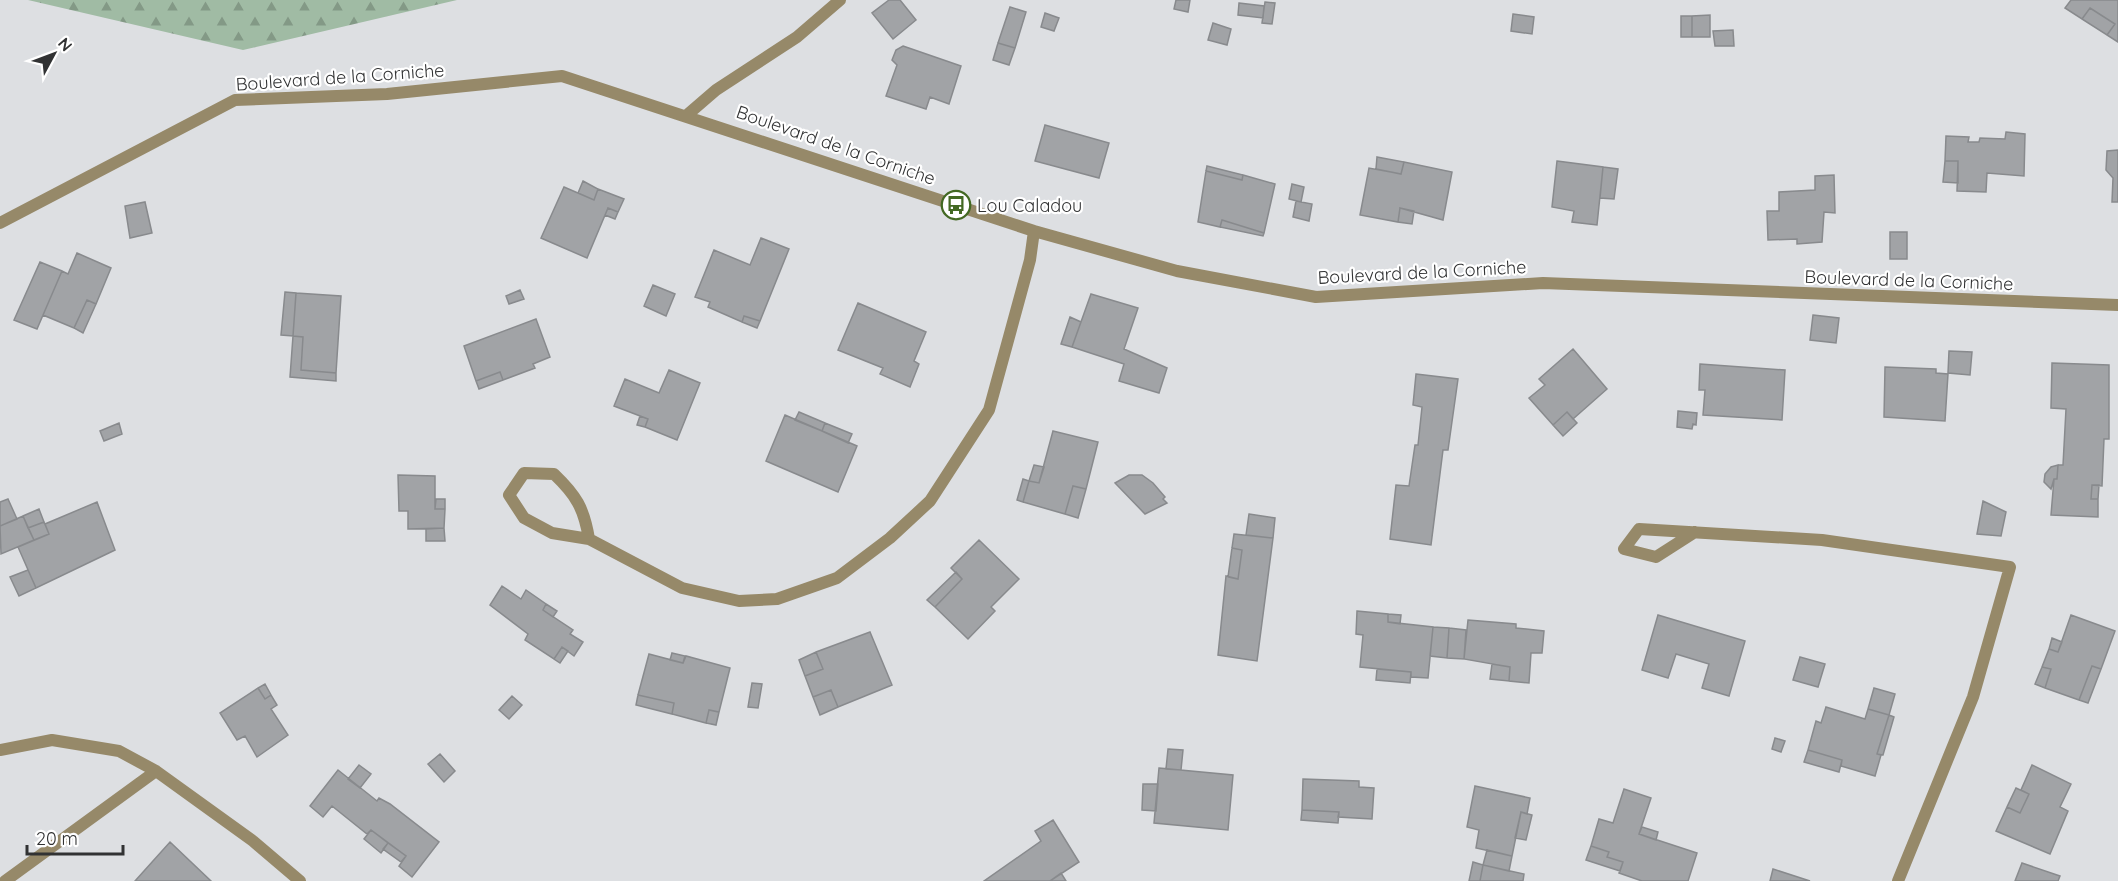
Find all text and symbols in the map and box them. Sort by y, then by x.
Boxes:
north arrow [24,24,84,84]
text: N [54,33,77,55]
street label: Boulevard de la Corniche [235,58,445,96]
street label: Boulevard de la Corniche [733,100,939,190]
bus stop icon: Lou Caladou [940,189,972,221]
place label: Lou Caladou [977,194,1082,217]
street label: Boulevard de la Corniche [1317,255,1527,289]
street label: Boulevard de la Corniche [1804,265,2014,295]
scale bar [27,818,123,856]
text: 20 m [36,827,78,850]

